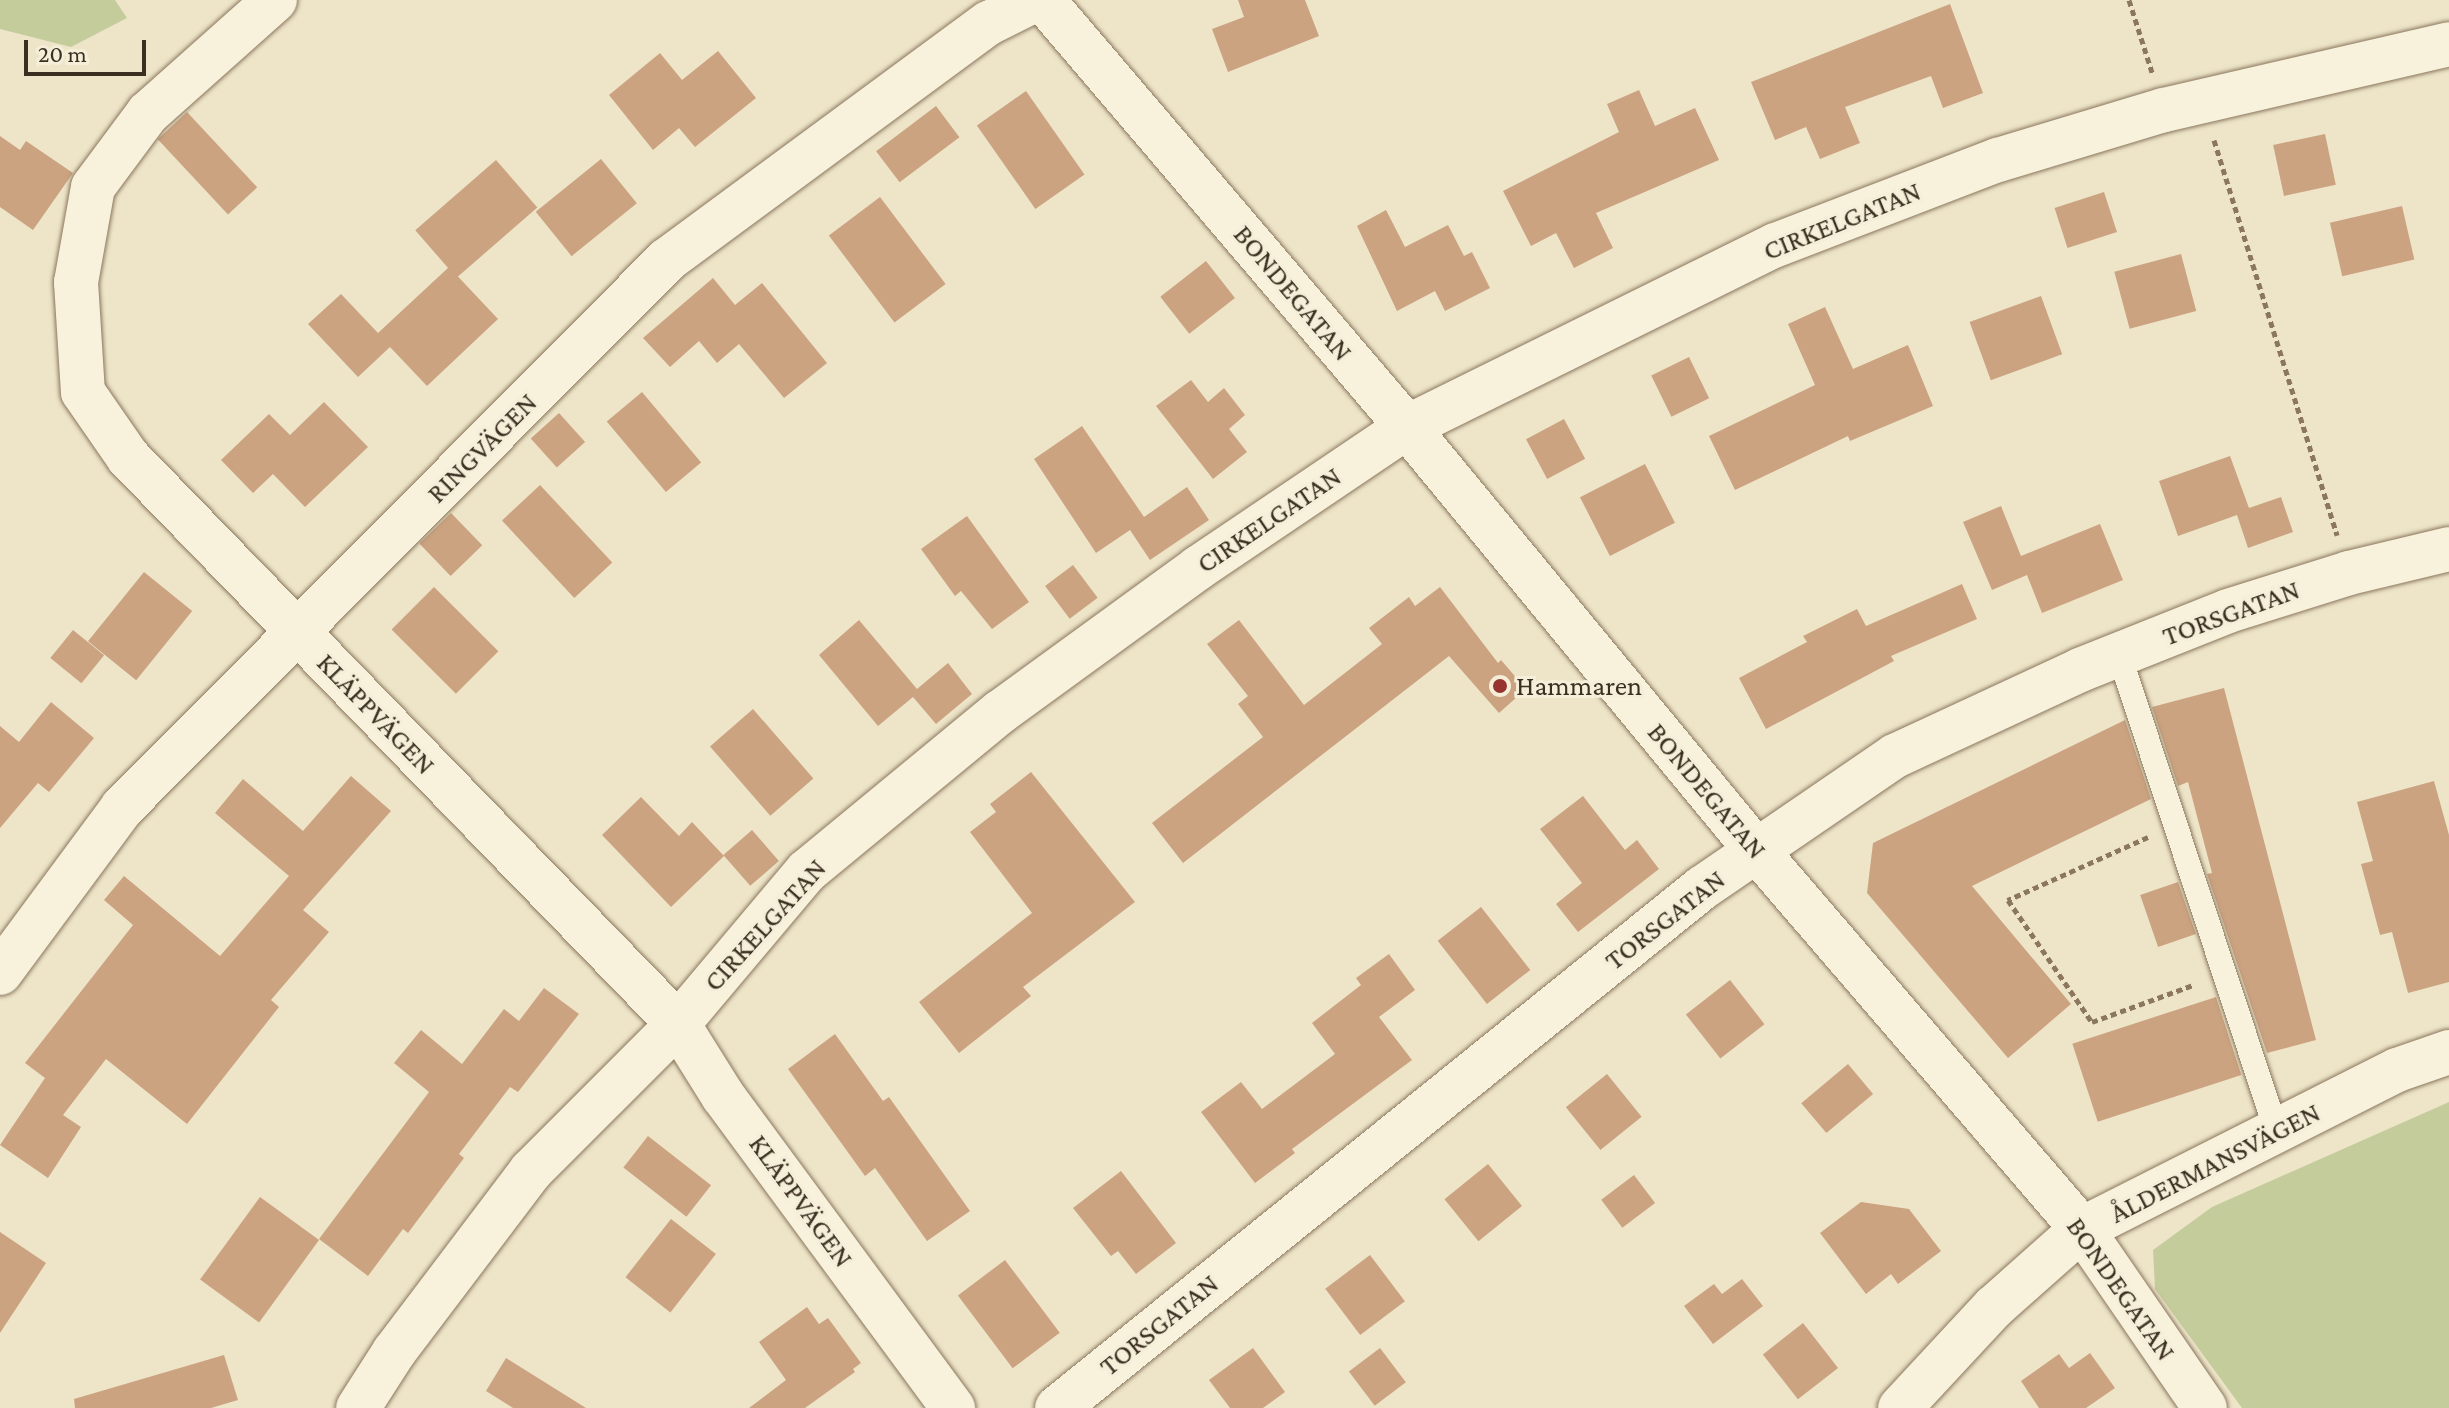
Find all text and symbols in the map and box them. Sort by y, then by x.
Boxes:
scale bar [28,24,150,74]
text: 20 m [38,40,87,67]
street label: CIRKELGATAN [1758,174,1926,268]
street label: BONDEGATAN [1226,218,1360,368]
street label: RINGVÄGEN [420,386,544,510]
street label: CIRKELGATAN [1190,459,1348,581]
street label: TORSGATAN [2158,573,2304,653]
street label: KLÄPPVÄGEN [310,646,442,782]
place label: Hammaren [1516,669,1642,703]
marker: Hammaren [1491,677,1509,695]
street label: BONDEGATAN [1640,716,1774,866]
street label: CIRKELGATAN [697,852,833,998]
street label: TORSGATAN [1598,863,1732,977]
street label: ÅLDERMANSVÄGEN [2104,1095,2326,1231]
street label: KLÄPPVÄGEN [742,1128,860,1274]
street label: BONDEGATAN [2059,1211,2183,1367]
street label: TORSGATAN [1093,1267,1225,1383]

